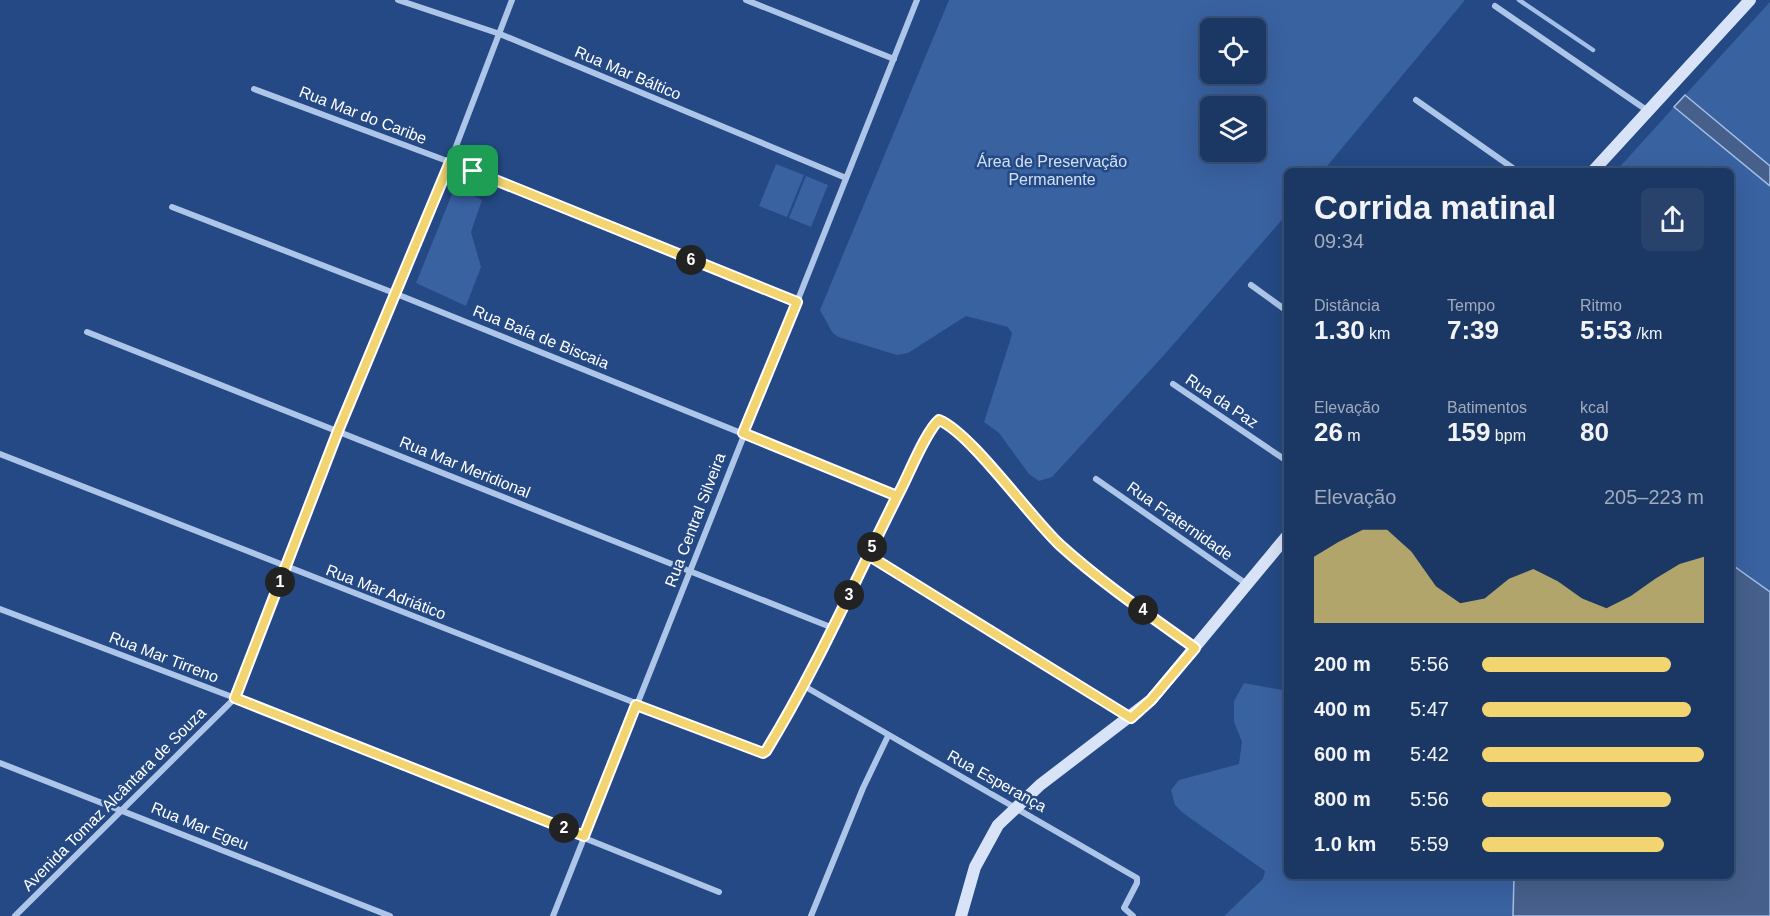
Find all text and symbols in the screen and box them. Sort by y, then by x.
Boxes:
map controls [1200,18,1266,162]
button: locate [1200,18,1266,84]
street label: Rua Mar Báltico [572,43,684,103]
street label: Rua Mar do Caribe [297,83,429,147]
button: layers [1200,96,1266,162]
pin [447,145,498,196]
park label: Área de Preservação Permanente [977,152,1127,188]
icon: arrive [456,154,489,187]
button: share [1641,188,1704,251]
text: Corrida matinal [1314,189,1556,226]
text: 09:34 [1314,230,1364,252]
pin: 6 [676,245,706,275]
text: 6 [687,251,695,268]
text: Distância [1314,297,1380,314]
text: Tempo [1447,297,1495,314]
text: Ritmo [1580,297,1622,314]
street label: Rua Baía de Biscaia [471,302,611,372]
text: 1.30 [1314,315,1365,345]
text: 7:39 [1447,315,1499,345]
text: 5:53 [1580,315,1632,345]
text: km [1365,325,1390,342]
text: /km [1632,325,1662,342]
street label: Rua da Paz [1183,371,1261,431]
text: Elevação [1314,399,1380,416]
text: Batimentos [1447,399,1527,416]
text: kcal [1580,399,1608,416]
text: 26 [1314,417,1343,447]
text: 159 [1447,417,1490,447]
text: 80 [1580,417,1609,447]
text: m [1343,427,1361,444]
text: bpm [1490,427,1526,444]
street label: Rua Mar Meridional [397,433,533,501]
street label: Rua Central Silveira [662,450,728,589]
street label: Rua Fraternidade [1124,478,1236,564]
text: Elevação [1314,486,1396,508]
text: 205–223 m [1604,486,1704,508]
pin: 5 [857,532,887,562]
text: 5 [868,538,876,555]
street label: Rua Mar Adriático [324,561,448,623]
pin: 1 [265,567,295,597]
text: 1 [276,573,284,590]
pin: 3 [834,580,864,610]
text: 3 [845,586,853,603]
pin: 4 [1128,595,1158,625]
text: 4 [1139,601,1147,618]
street label: Rua Mar Tirreno [107,628,221,686]
text: 200 m [1314,653,1371,675]
text: 5:56 [1410,653,1449,675]
text: 400 m [1314,698,1371,720]
text: 5:47 [1410,698,1449,720]
street label: Avenida Tomaz Alcântara de Souza [19,704,209,894]
text: 600 m [1314,743,1371,765]
text: 5:42 [1410,743,1449,765]
street label: Rua Esperança [945,747,1049,815]
text: 800 m [1314,788,1371,810]
text: 5:56 [1410,788,1449,810]
street label: Rua Mar Egeu [149,799,251,853]
pin: 2 [549,813,579,843]
text: 2 [560,819,568,836]
text: 1.0 km [1314,833,1376,855]
text: 5:59 [1410,833,1449,855]

